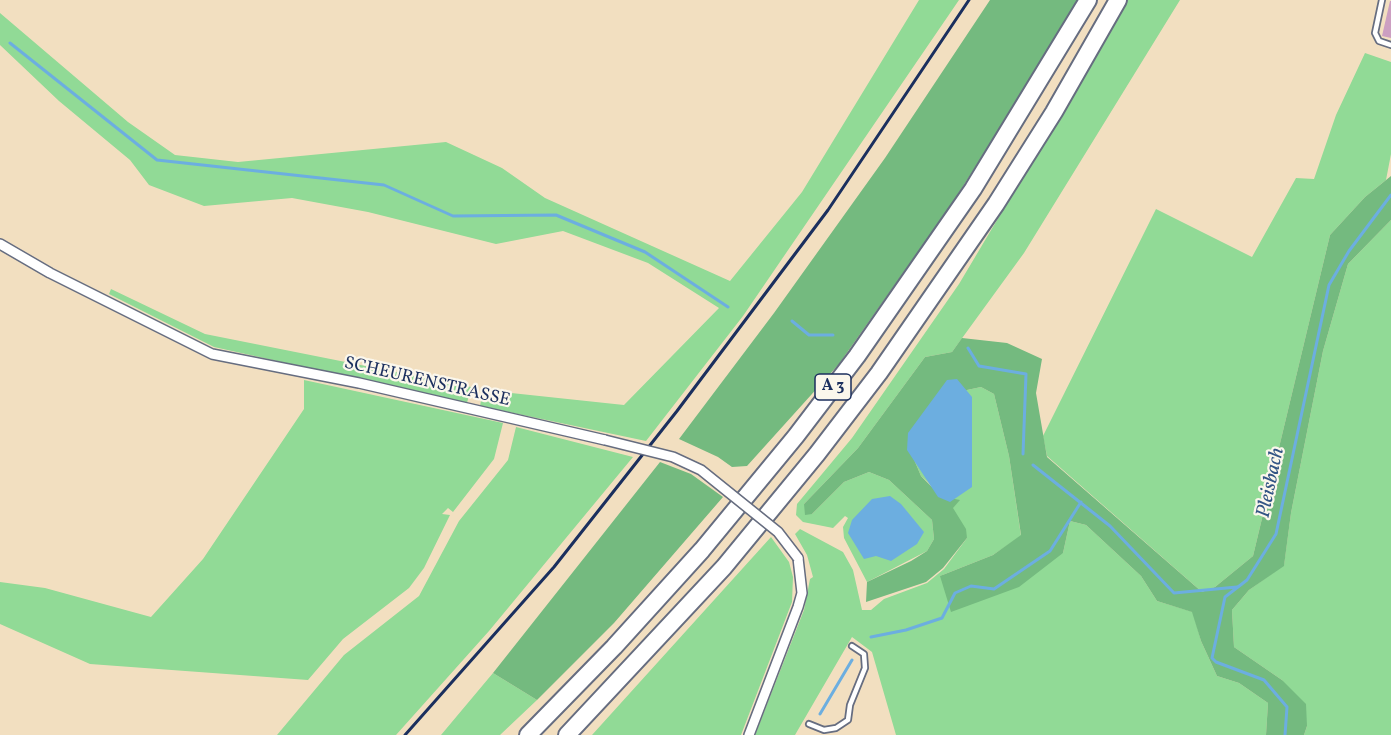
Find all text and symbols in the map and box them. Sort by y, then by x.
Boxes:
street label: SCHEURENSTRASSE [342,353,512,413]
road number: A 3 [815,374,851,400]
water label: Pleisbach [1253,446,1291,520]

